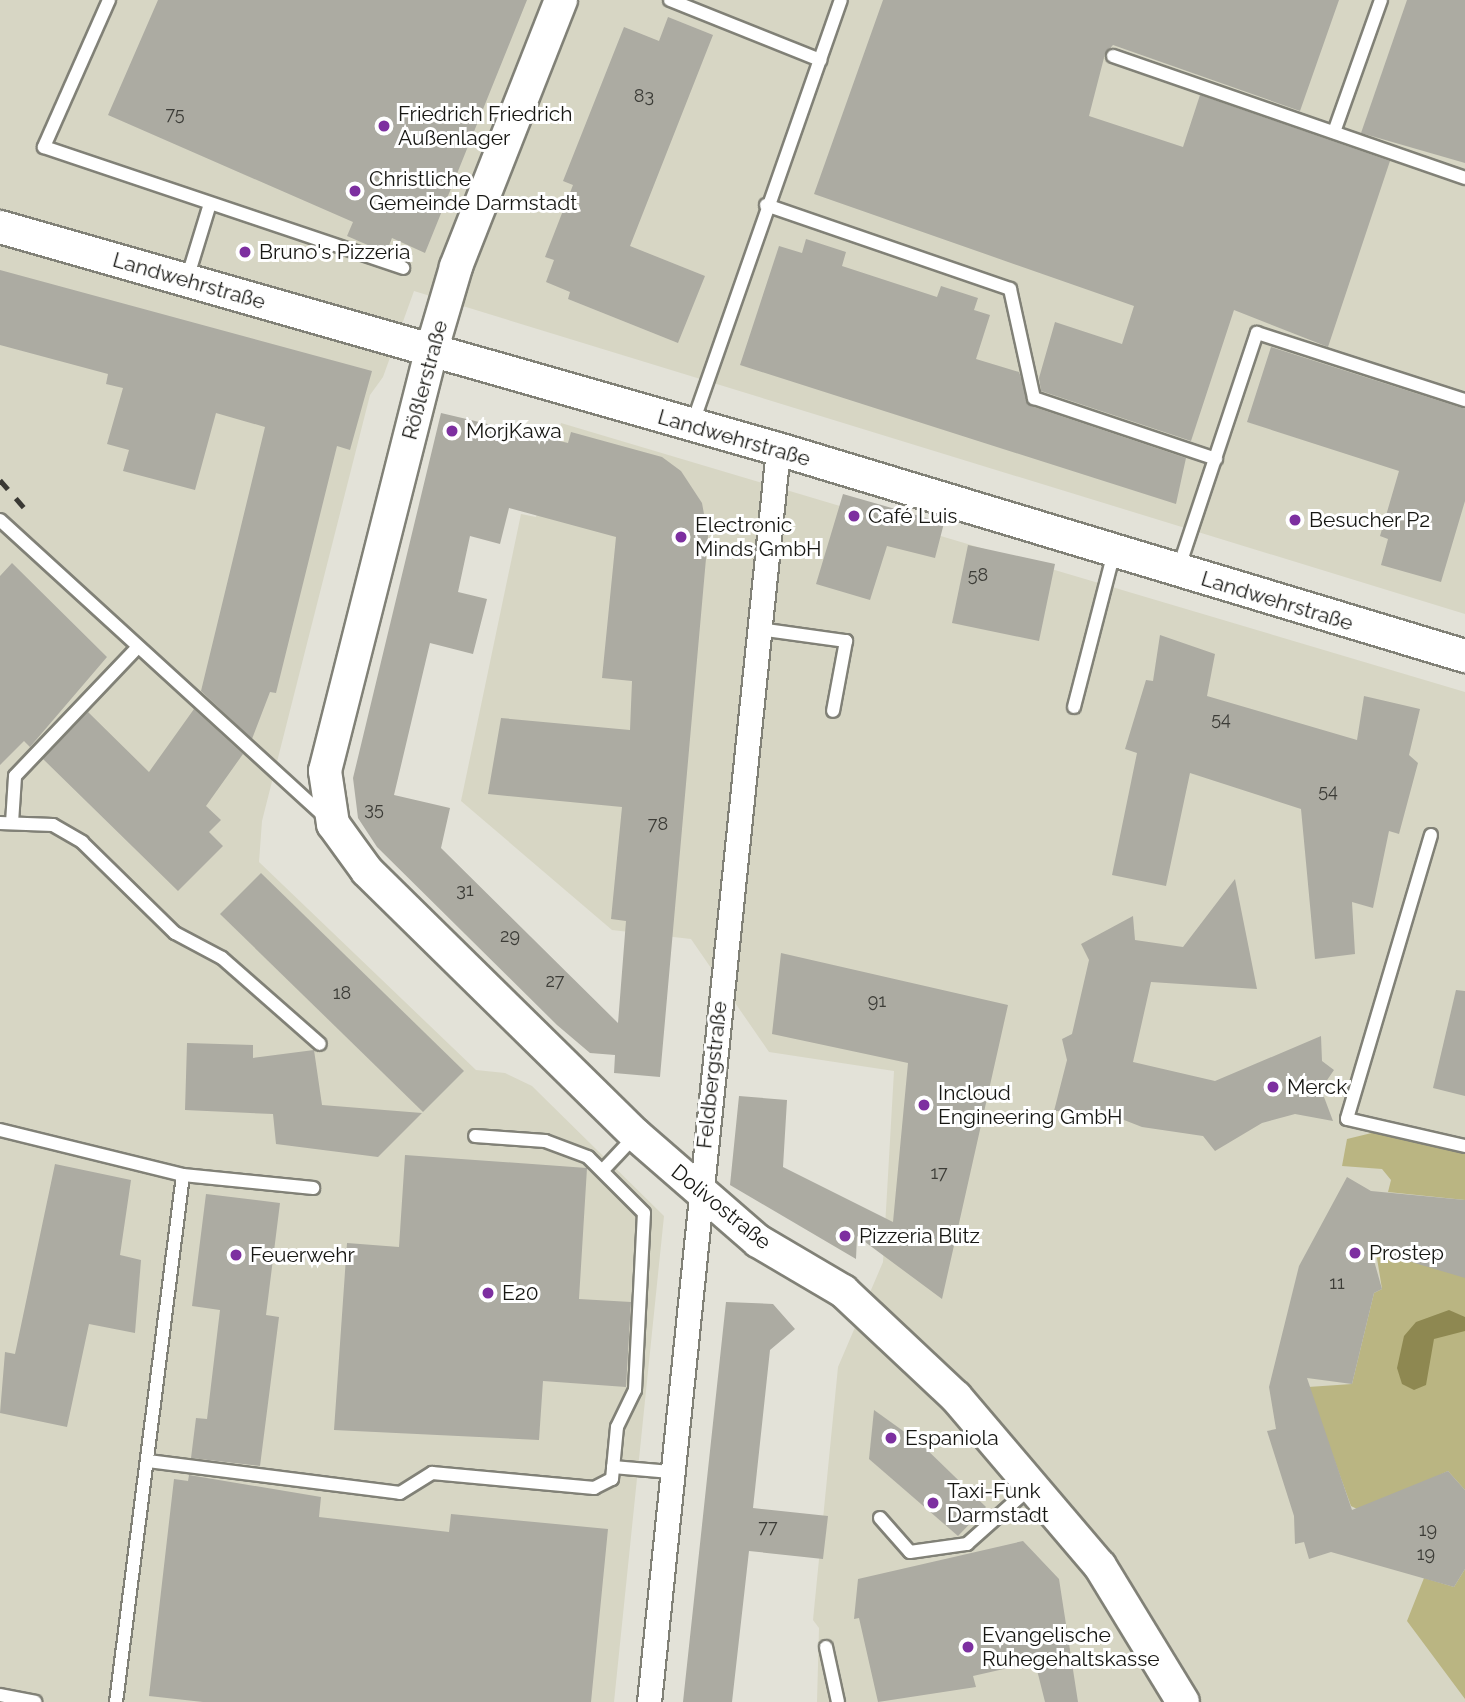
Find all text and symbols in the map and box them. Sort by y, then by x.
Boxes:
house number: 83 [634,85,654,107]
place label: Friedrich Friedrich Außenlager [398,101,573,151]
house number: 75 [165,103,185,125]
marker: Friedrich Friedrich Außenlager [376,118,392,134]
place label: Christliche Gemeinde Darmstadt [369,166,577,216]
marker: Christliche Gemeinde Darmstadt [347,183,363,199]
place label: Bruno's Pizzeria [259,239,410,265]
marker: Bruno's Pizzeria [237,244,253,260]
street label: Landwehrstraße [110,247,268,315]
street label: Rößlerstraße [397,317,453,443]
street label: Landwehrstraße [655,404,813,472]
place label: MorjKawa [466,418,562,444]
marker: MorjKawa [444,423,460,439]
place label: Café Luis [868,503,957,529]
place label: Besucher P2 [1309,507,1431,533]
marker: Café Luis [846,508,862,524]
place label: Electronic Minds GmbH [695,512,821,562]
marker: Besucher P2 [1287,512,1303,528]
marker: Electronic Minds GmbH [673,529,689,545]
house number: 58 [968,564,988,586]
street label: Landwehrstraße [1198,566,1356,636]
house number: 54 [1211,708,1231,730]
house number: 54 [1318,780,1338,802]
house number: 35 [364,798,384,820]
house number: 78 [648,813,668,835]
house number: 31 [456,879,474,901]
house number: 29 [500,925,520,947]
house number: 27 [545,970,565,992]
house number: 18 [333,982,351,1004]
house number: 91 [868,990,886,1012]
street label: Feldbergstraße [692,1000,732,1150]
place label: Merck [1287,1074,1347,1100]
marker: Merck [1265,1079,1281,1095]
place label: Incloud Engineering GmbH [938,1080,1123,1130]
marker: Incloud Engineering GmbH [916,1097,932,1113]
street label: Dolivostraße [666,1159,776,1255]
house number: 17 [930,1162,948,1184]
place label: Pizzeria Blitz [859,1223,980,1249]
marker: Pizzeria Blitz [837,1228,853,1244]
place label: Prostep [1369,1240,1444,1266]
place label: Feuerwehr [250,1242,355,1268]
marker: Prostep [1347,1245,1363,1261]
marker: Feuerwehr [228,1247,244,1263]
house number: 11 [1329,1272,1345,1294]
place label: E20 [502,1280,539,1306]
marker: E20 [480,1285,496,1301]
place label: Espaniola [905,1425,999,1451]
marker: Espaniola [883,1430,899,1446]
place label: Taxi-Funk Darmstadt [947,1478,1049,1528]
marker: Taxi-Funk Darmstadt [925,1495,941,1511]
house number: 77 [758,1516,778,1538]
house number: 19 [1419,1519,1437,1541]
house number: 19 [1417,1543,1435,1565]
place label: Evangelische Ruhegehaltskasse [982,1622,1160,1672]
marker: Evangelische Ruhegehaltskasse [960,1639,976,1655]

